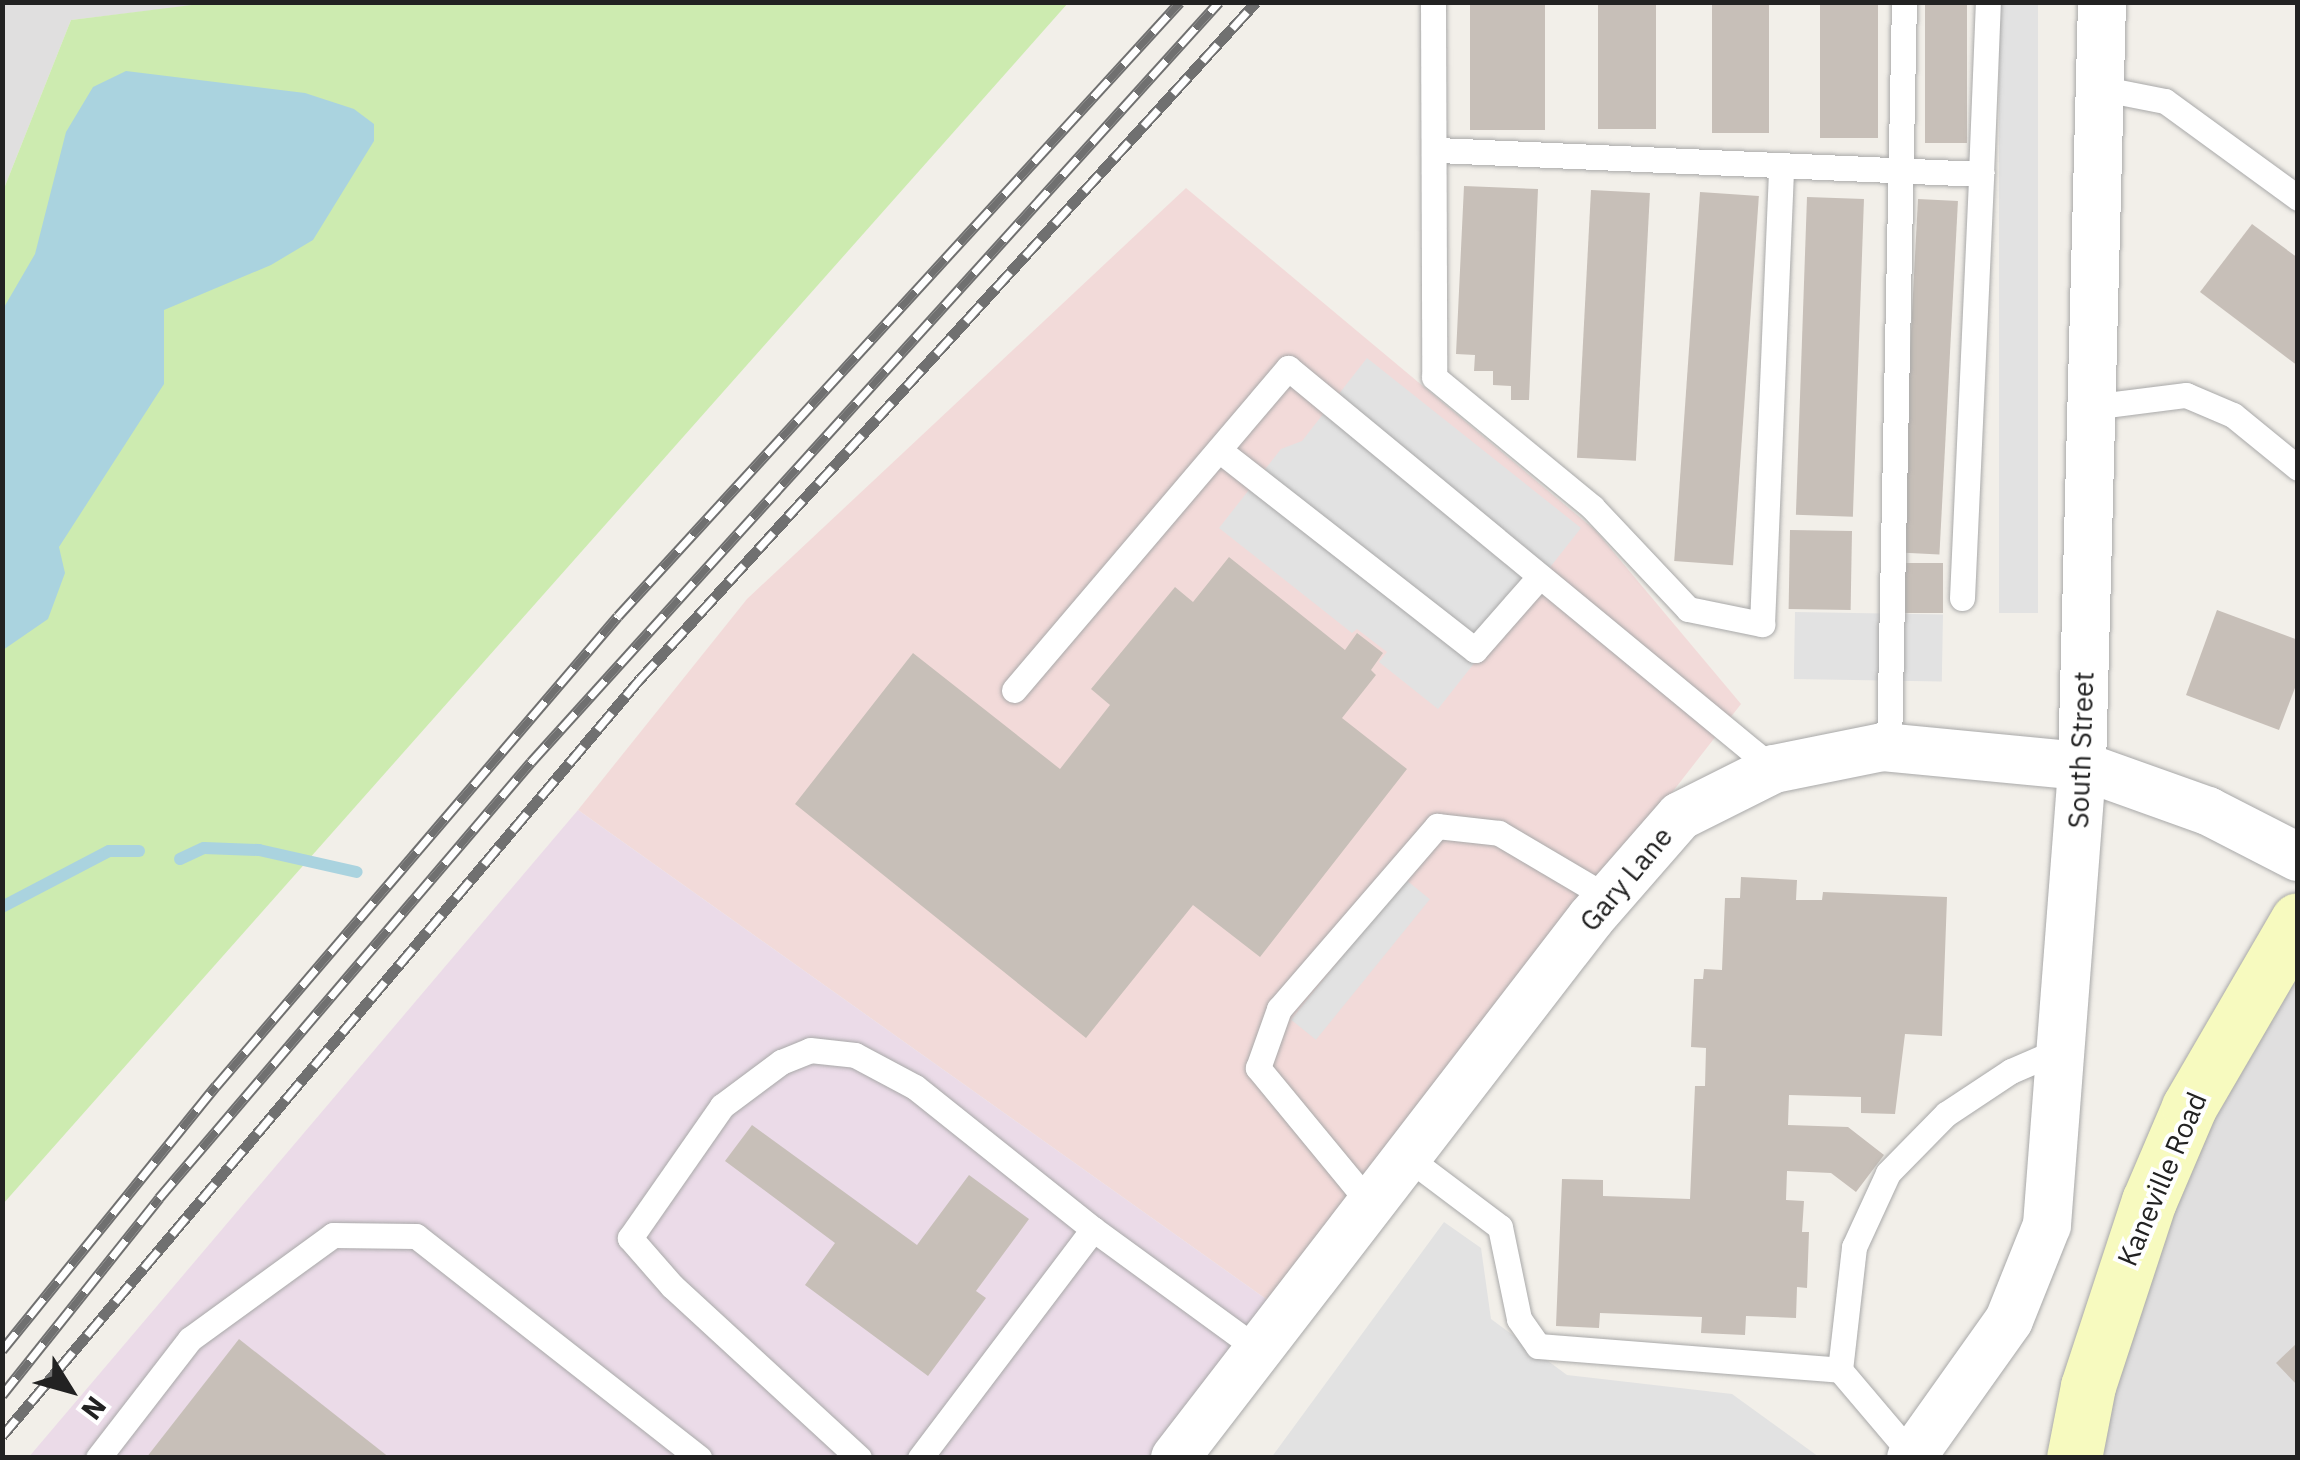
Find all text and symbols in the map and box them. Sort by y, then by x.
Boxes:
street label: South Street [2061,671,2101,829]
street label: Gary Lane [1573,820,1679,938]
street label: Kaneville Road [2110,1087,2214,1271]
north arrow [20,1340,120,1440]
text: N [73,1389,115,1428]

